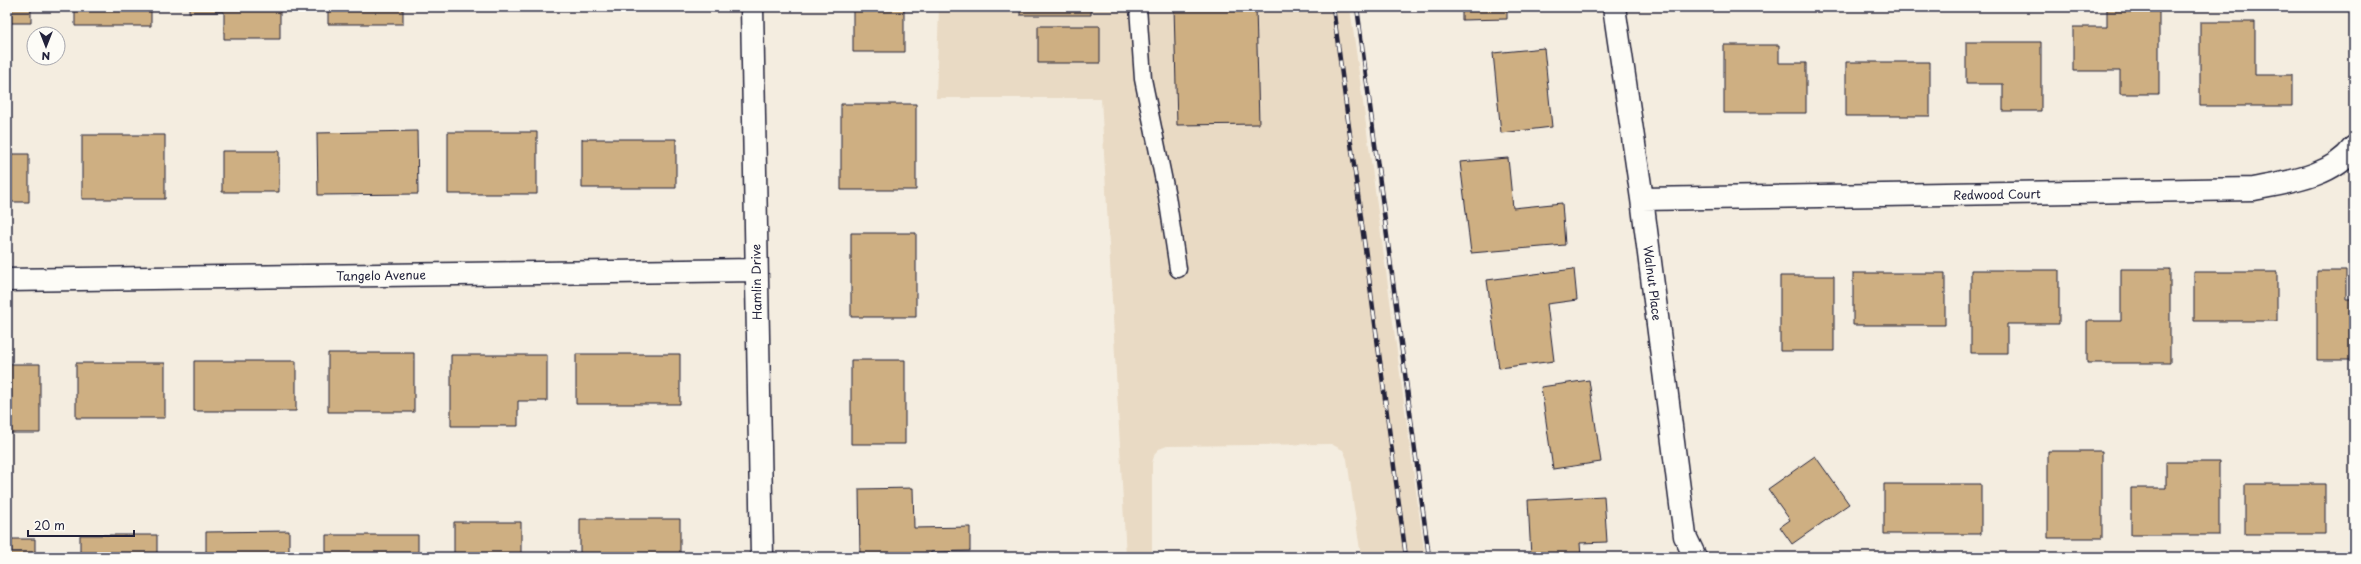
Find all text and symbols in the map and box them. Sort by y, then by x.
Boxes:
north arrow [26,26,66,66]
text: N [41,48,50,65]
street label: Redwood Court [1953,184,2041,204]
street label: Hamlin Drive [746,244,766,320]
street label: Walnut Place [1639,244,1667,322]
street label: Tangelo Avenue [336,265,426,285]
scale bar [28,512,134,538]
text: 20 m [34,516,65,534]

